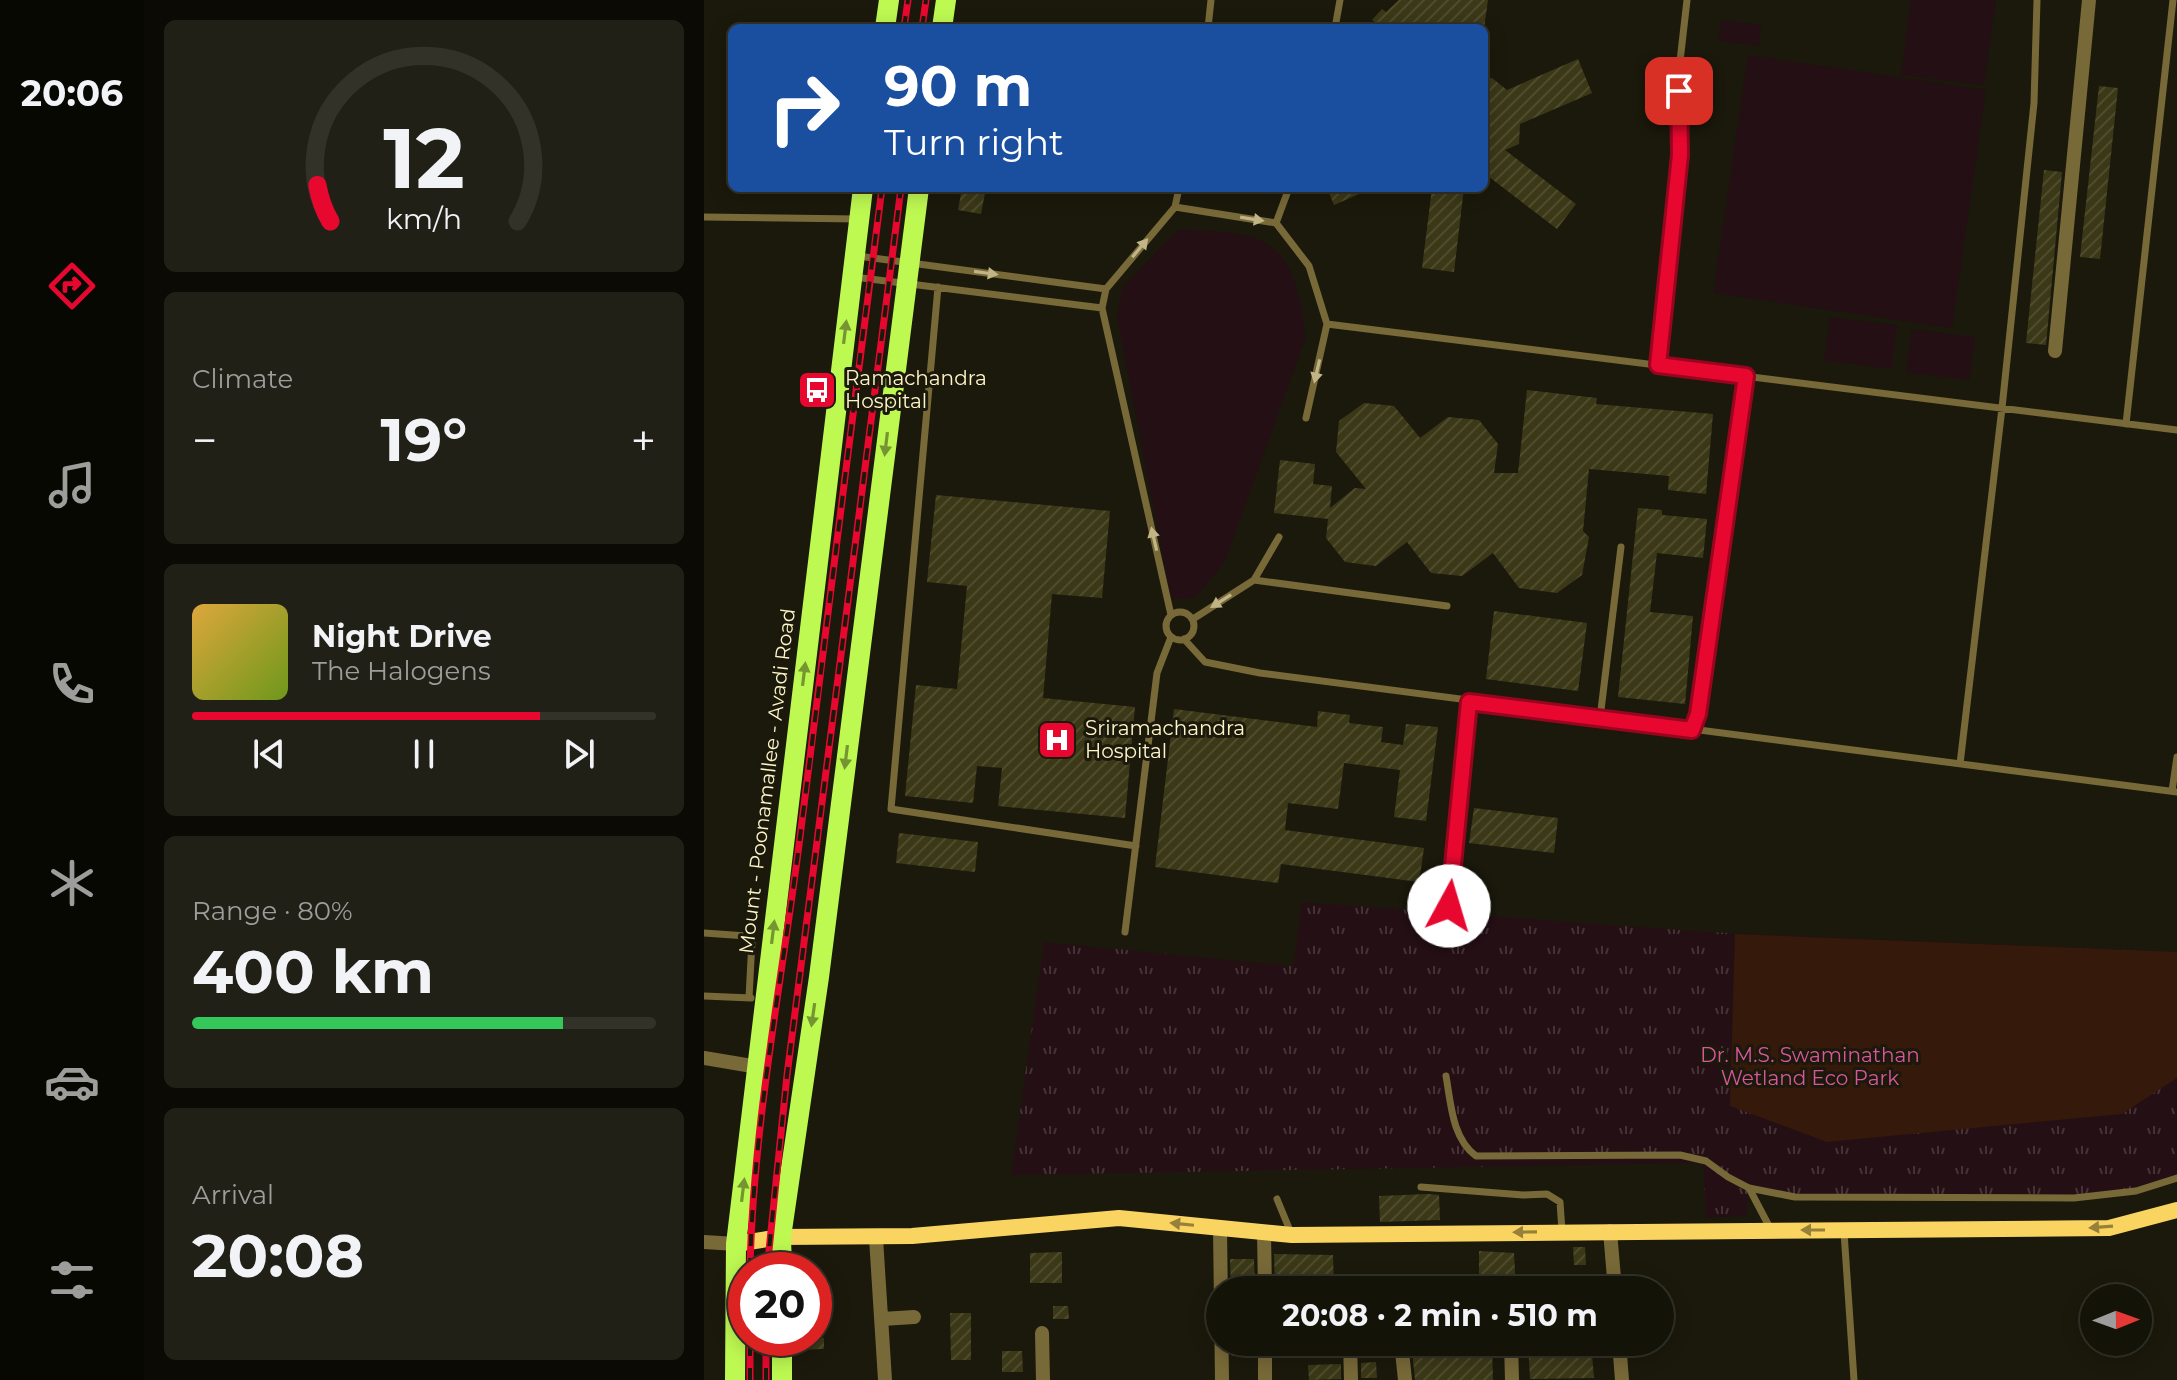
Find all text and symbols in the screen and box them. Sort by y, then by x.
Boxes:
text: 90 m [884,52,1032,120]
icon: right [752,56,856,160]
pin [1645,57,1713,125]
icon: arrive [1657,69,1701,113]
text: 20:06 [21,71,123,115]
text: 12 [383,107,465,209]
text: Turn right [884,120,1064,164]
text: km/h [386,201,462,236]
one-way arrow [1240,213,1265,226]
one-way arrow [1131,239,1148,259]
icon: directions [44,258,100,314]
one-way arrow [974,267,999,280]
one-way arrow [838,320,851,345]
one-way arrow [1310,359,1323,384]
text: Climate [192,363,293,395]
place label: Ramachandra Hospital [845,366,987,413]
bus stop icon: Ramachandra Hospital [796,369,838,411]
text: 19° [381,403,467,476]
text: − [192,413,217,467]
text: + [631,413,656,467]
one-way arrow [879,432,892,457]
icon: music [44,457,100,513]
one-way arrow [1147,526,1160,551]
one-way arrow [1210,594,1232,608]
street label: Mount - Poonamallee - Avadi Road [734,607,800,955]
text: Night Drive [312,618,492,655]
text: The Halogens [312,655,491,687]
icon: phone [44,656,100,712]
one-way arrow [798,661,811,686]
place label: Sriramachandra Hospital [1085,716,1245,763]
hospital icon: Sriramachandra Hospital [1036,719,1078,761]
icon: previous [247,732,291,776]
icon: pause [402,732,446,776]
icon: next [557,732,601,776]
one-way arrow [840,745,853,770]
icon: climate [44,855,100,911]
position arrow [1407,864,1491,948]
text: Range · 80% [192,895,353,927]
one-way arrow [767,919,780,944]
text: 400 km [192,935,434,1008]
one-way arrow [806,1003,819,1028]
park label: Dr. M.S. Swaminathan Wetland Eco Park [1700,1043,1920,1090]
icon: car [44,1054,100,1110]
one-way arrow [737,1178,750,1203]
text: Arrival [192,1179,274,1211]
one-way arrow [1169,1218,1194,1231]
text: 20:08 [192,1219,364,1292]
one-way arrow [2088,1221,2113,1234]
one-way arrow [1800,1224,1825,1236]
one-way arrow [1512,1226,1537,1238]
icon: filters [44,1252,100,1308]
speed limit sign: 20 [728,1252,832,1356]
north arrow [2080,1284,2152,1356]
map controls [2080,1284,2152,1356]
text: 20:08 · 2 min · 510 m [1282,1297,1598,1334]

